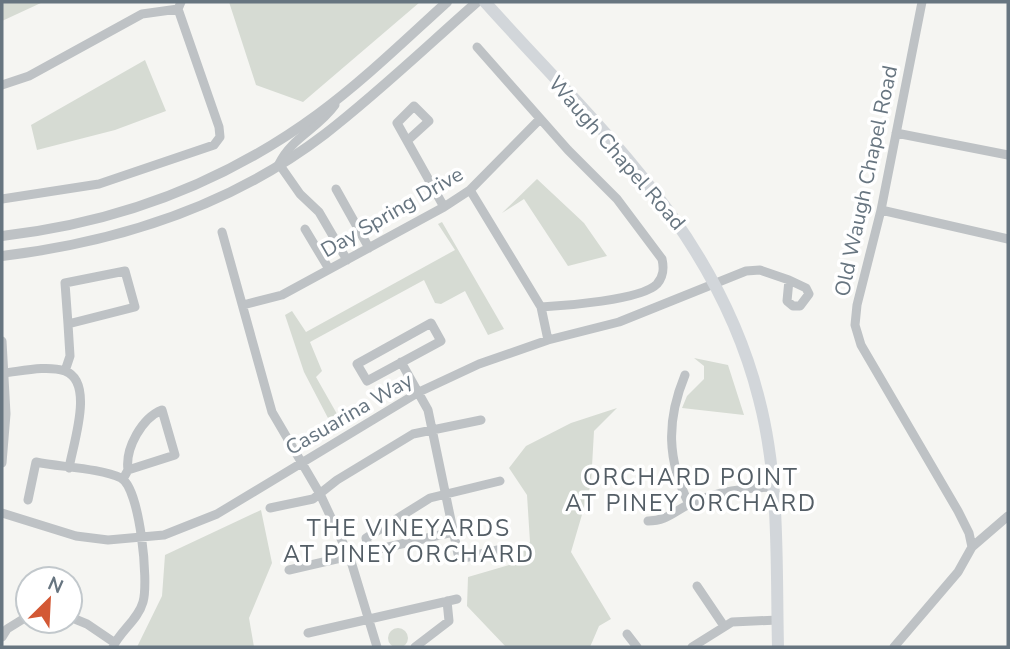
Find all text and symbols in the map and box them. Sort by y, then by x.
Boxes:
street label: Old Waugh Chapel Road [828,63,904,299]
street label: Waugh Chapel Road [542,70,692,236]
street label: Day Spring Drive [316,160,468,264]
street label: Casuarina Way [280,366,418,462]
district label: ORCHARD POINT AT PINEY ORCHARD [565,462,817,519]
district label: THE VINEYARDS AT PINEY ORCHARD [283,513,535,570]
north arrow [14,565,84,635]
text: N [44,571,67,600]

